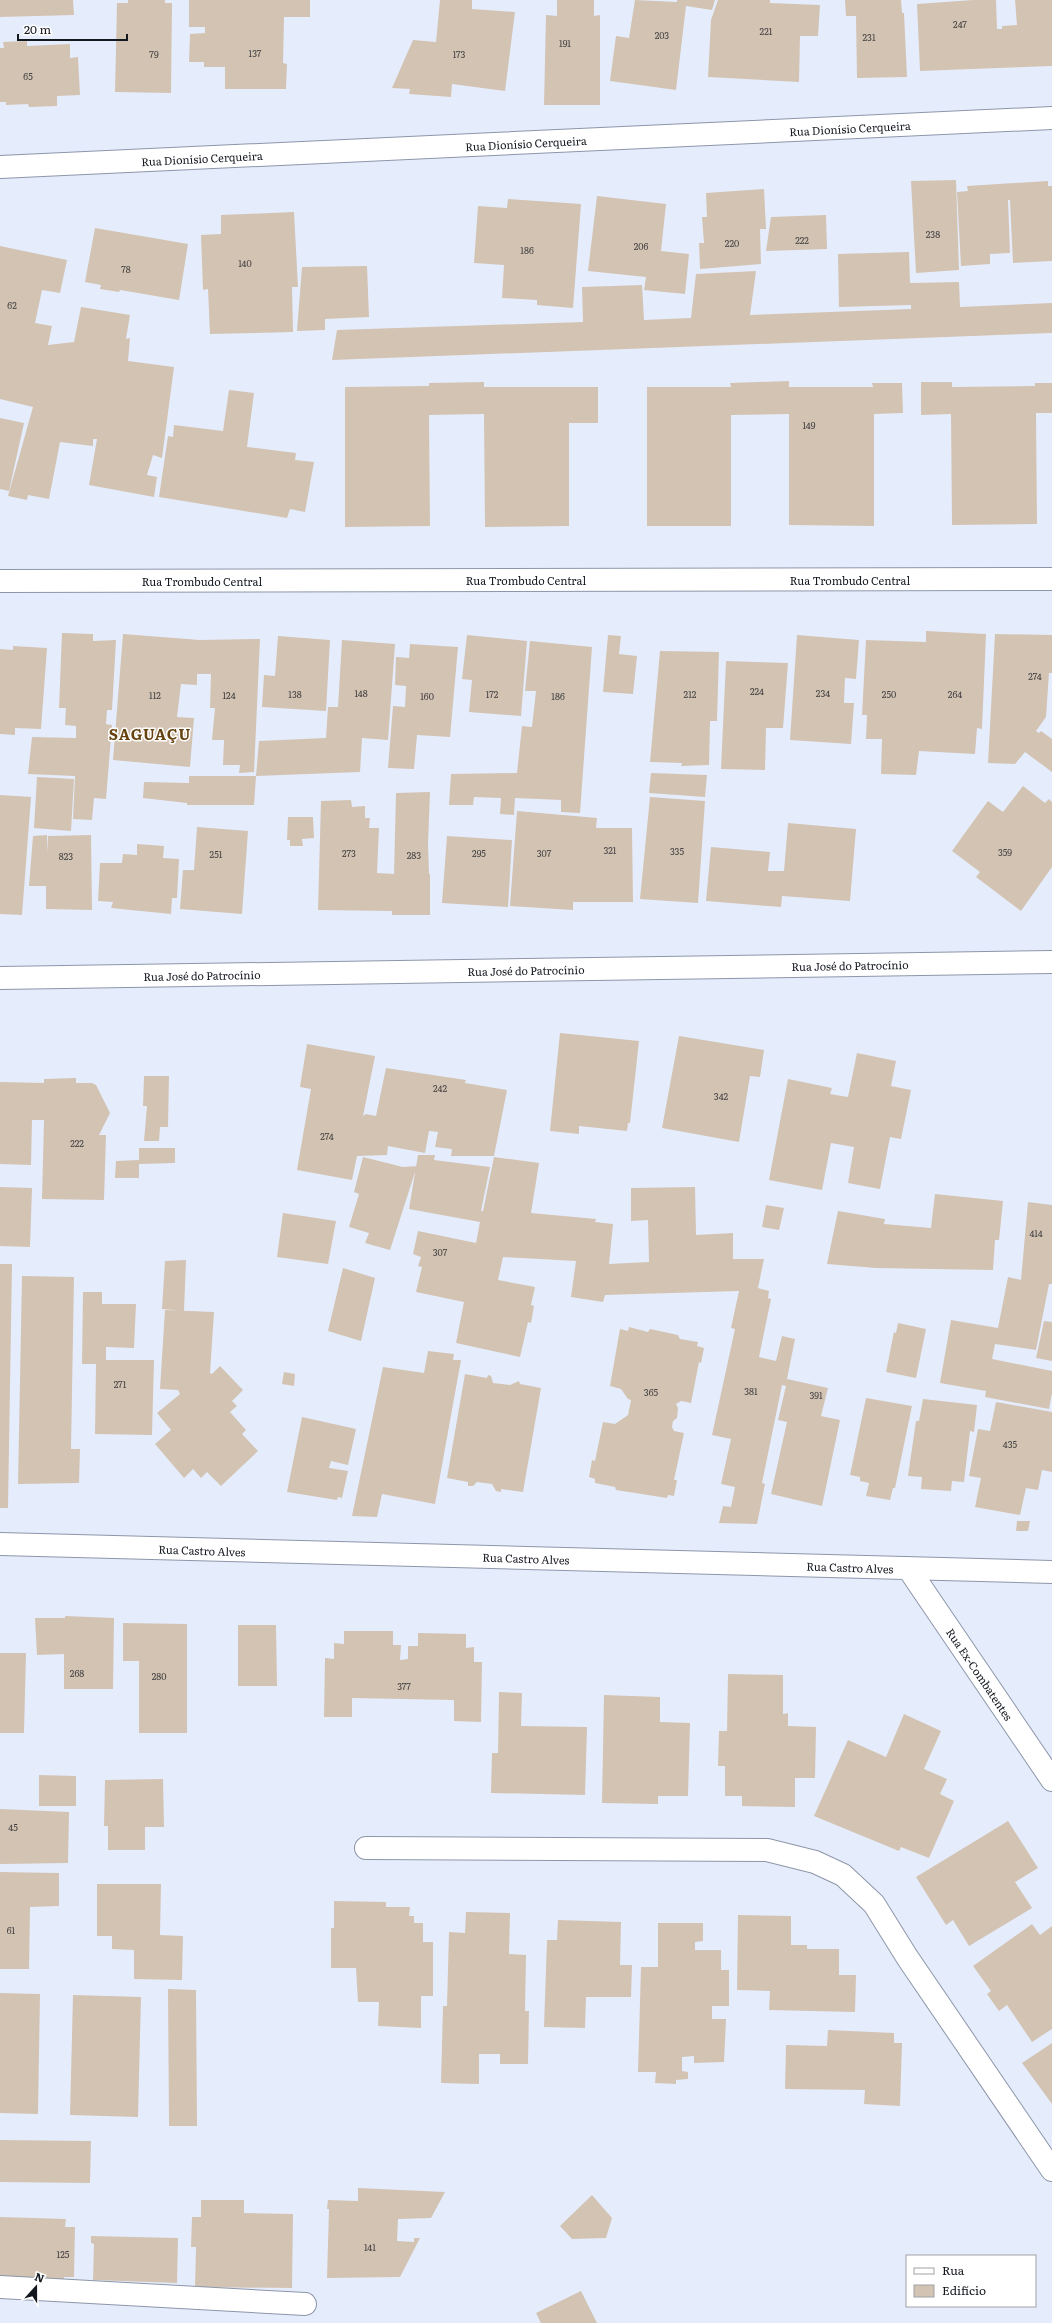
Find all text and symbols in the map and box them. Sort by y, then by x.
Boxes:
scale bar [18,16,127,42]
house number: 247 [953,17,967,31]
text: 20 m [24,20,51,38]
house number: 221 [760,24,773,38]
house number: 203 [655,28,669,42]
house number: 231 [862,30,876,44]
house number: 191 [559,36,571,50]
house number: 137 [249,46,262,60]
house number: 79 [149,47,159,61]
house number: 173 [453,47,465,61]
house number: 65 [23,69,33,83]
street label: Rua Dionísio Cerqueira [789,117,911,139]
street label: Rua Dionísio Cerqueira [465,132,587,154]
street label: Rua Dionísio Cerqueira [141,147,263,169]
house number: 238 [926,227,940,241]
house number: 222 [795,233,809,247]
house number: 220 [725,236,739,250]
house number: 206 [634,239,648,253]
house number: 186 [520,243,534,257]
house number: 140 [238,256,252,270]
house number: 78 [121,262,131,276]
house number: 62 [7,298,17,312]
house number: 149 [803,418,816,432]
street label: Rua Trombudo Central [466,572,586,588]
street label: Rua Trombudo Central [790,572,910,588]
street label: Rua Trombudo Central [142,573,262,589]
house number: 274 [1028,669,1042,683]
house number: 224 [750,684,764,698]
house number: 148 [354,686,368,700]
house number: 234 [816,686,830,700]
house number: 138 [288,687,302,701]
house number: 172 [486,687,499,701]
house number: 212 [684,687,697,701]
house number: 250 [882,687,896,701]
house number: 264 [948,687,962,701]
house number: 112 [149,688,161,702]
house number: 124 [222,688,236,702]
house number: 160 [420,689,434,703]
house number: 186 [551,689,565,703]
district label: SAGUAÇU [109,722,191,745]
house number: 321 [604,843,617,857]
house number: 335 [670,844,684,858]
house number: 359 [998,845,1012,859]
house number: 273 [342,846,356,860]
house number: 295 [472,846,486,860]
house number: 307 [537,846,552,860]
house number: 251 [210,847,223,861]
house number: 283 [407,848,421,862]
house number: 823 [59,849,73,863]
street label: Rua José do Patrocínio [791,956,909,974]
street label: Rua José do Patrocínio [467,961,585,979]
street label: Rua José do Patrocínio [143,966,261,984]
house number: 242 [433,1081,447,1095]
house number: 342 [714,1089,729,1103]
house number: 274 [320,1129,334,1143]
house number: 222 [70,1136,84,1150]
house number: 414 [1029,1226,1043,1240]
house number: 307 [433,1245,448,1259]
house number: 271 [114,1377,127,1391]
house number: 381 [744,1384,758,1398]
house number: 365 [644,1385,659,1399]
house number: 391 [809,1388,823,1402]
house number: 435 [1003,1437,1018,1451]
street label: Rua Castro Alves [158,1540,246,1560]
street label: Rua Castro Alves [482,1548,570,1568]
street label: Rua Castro Alves [806,1557,894,1577]
street label: Rua Ex-Combatentes [943,1625,1017,1723]
house number: 268 [70,1666,84,1680]
house number: 280 [152,1669,166,1683]
house number: 377 [397,1679,411,1693]
house number: 45 [8,1820,18,1834]
house number: 61 [7,1923,16,1937]
house number: 141 [364,2240,376,2254]
house number: 125 [57,2247,70,2261]
legend [906,2255,1036,2307]
text: Rua [942,2261,965,2279]
north arrow [16,2267,56,2307]
text: N [33,2268,47,2286]
text: Edifício [942,2281,986,2299]

